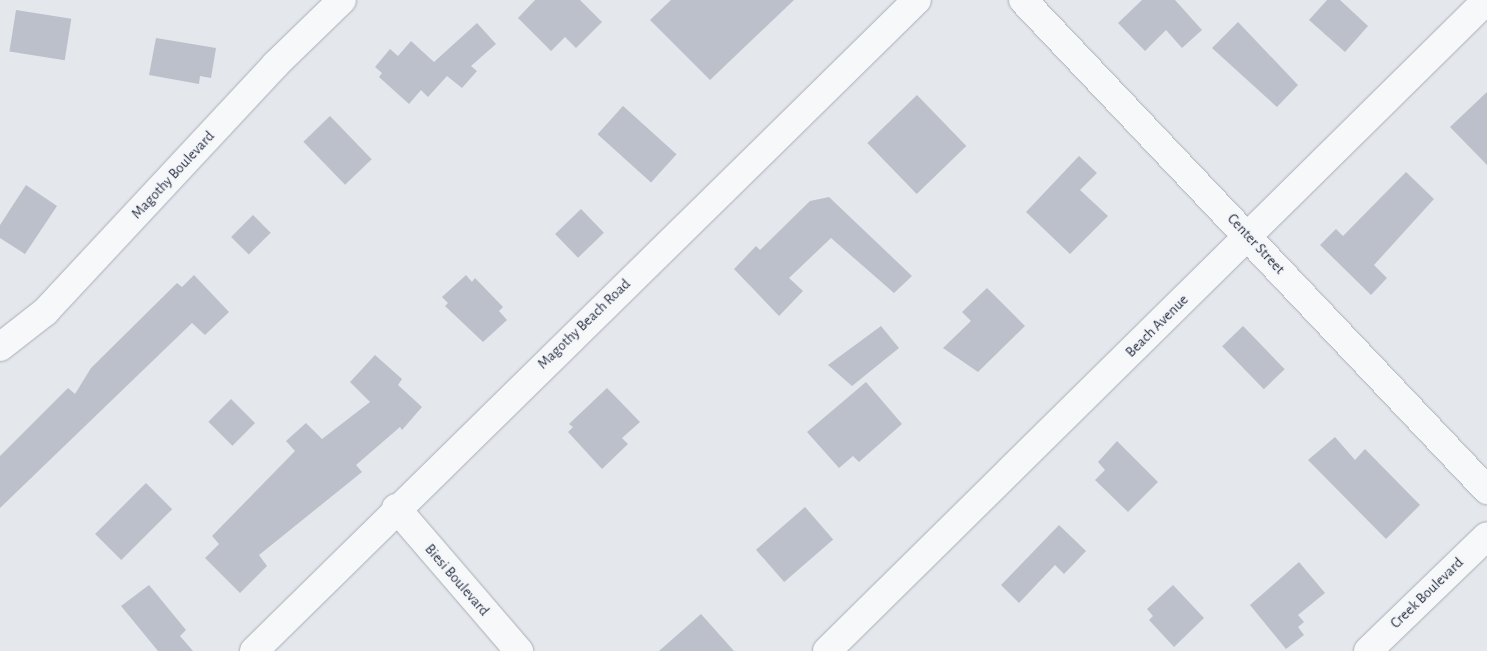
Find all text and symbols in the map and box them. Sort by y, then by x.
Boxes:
street label: Magothy Boulevard [128,127,218,223]
street label: Center Street [1223,210,1289,278]
street label: Magothy Beach Road [534,275,634,373]
street label: Beach Avenue [1122,291,1192,361]
street label: Biesi Boulevard [421,540,493,620]
street label: Creek Boulevard [1387,554,1467,632]

